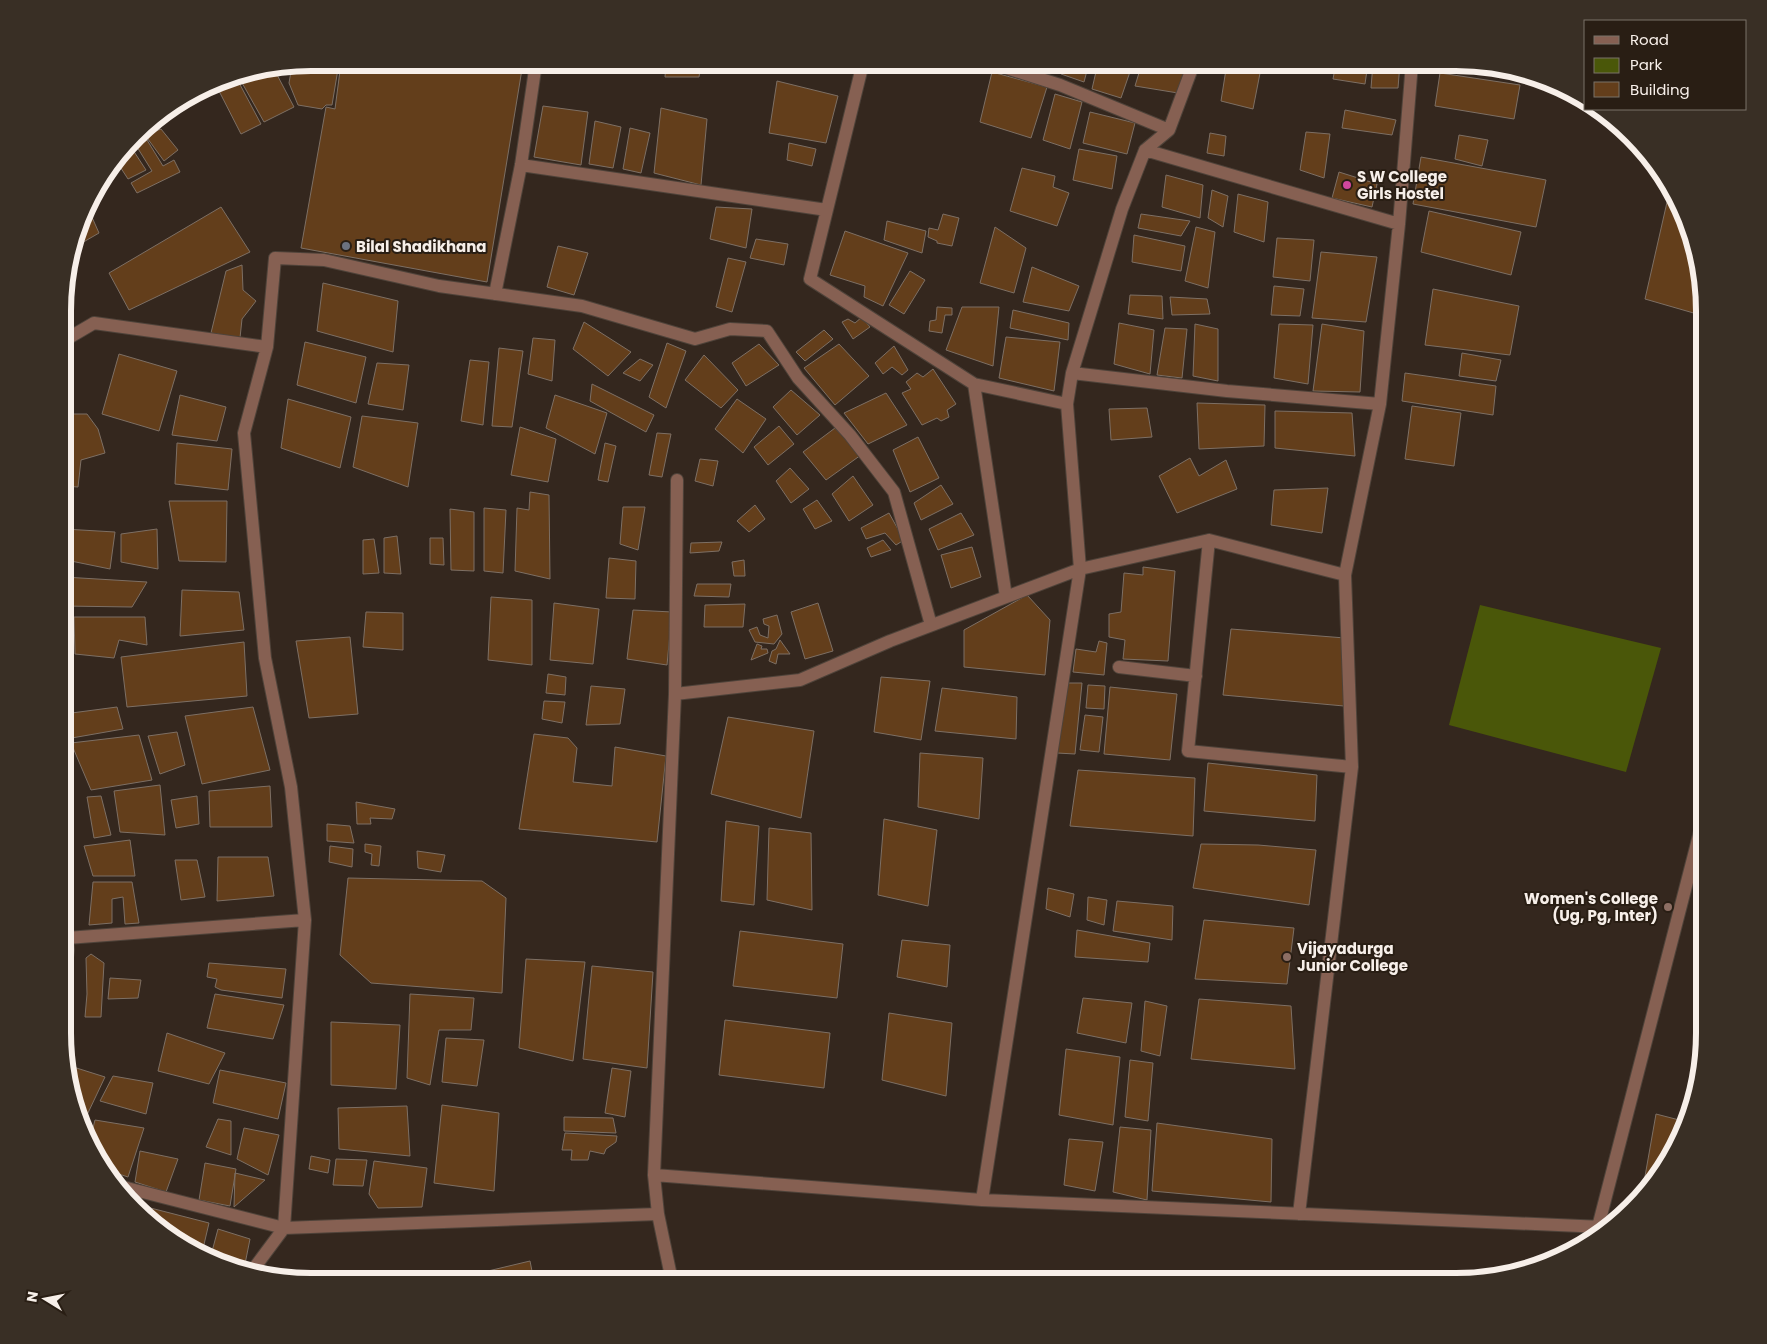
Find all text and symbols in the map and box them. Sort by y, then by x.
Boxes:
legend [1584,20,1747,110]
text: Road [1630,29,1669,50]
text: Park [1630,54,1662,75]
text: Building [1630,79,1690,100]
place label: S W College Girls Hostel [1357,166,1447,204]
marker: S W College Girls Hostel [1341,179,1353,191]
place label: Bilal Shadikhana [356,236,487,257]
marker: Bilal Shadikhana [340,240,352,252]
place label: Women's College (Ug, Pg, Inter) [1524,888,1658,926]
marker: Women's College (Ug, Pg, Inter) [1662,901,1674,913]
place label: Vijayadurga Junior College [1297,938,1408,976]
marker: Vijayadurga Junior College [1281,951,1293,963]
north arrow [20,1274,70,1324]
text: N [21,1290,43,1304]

